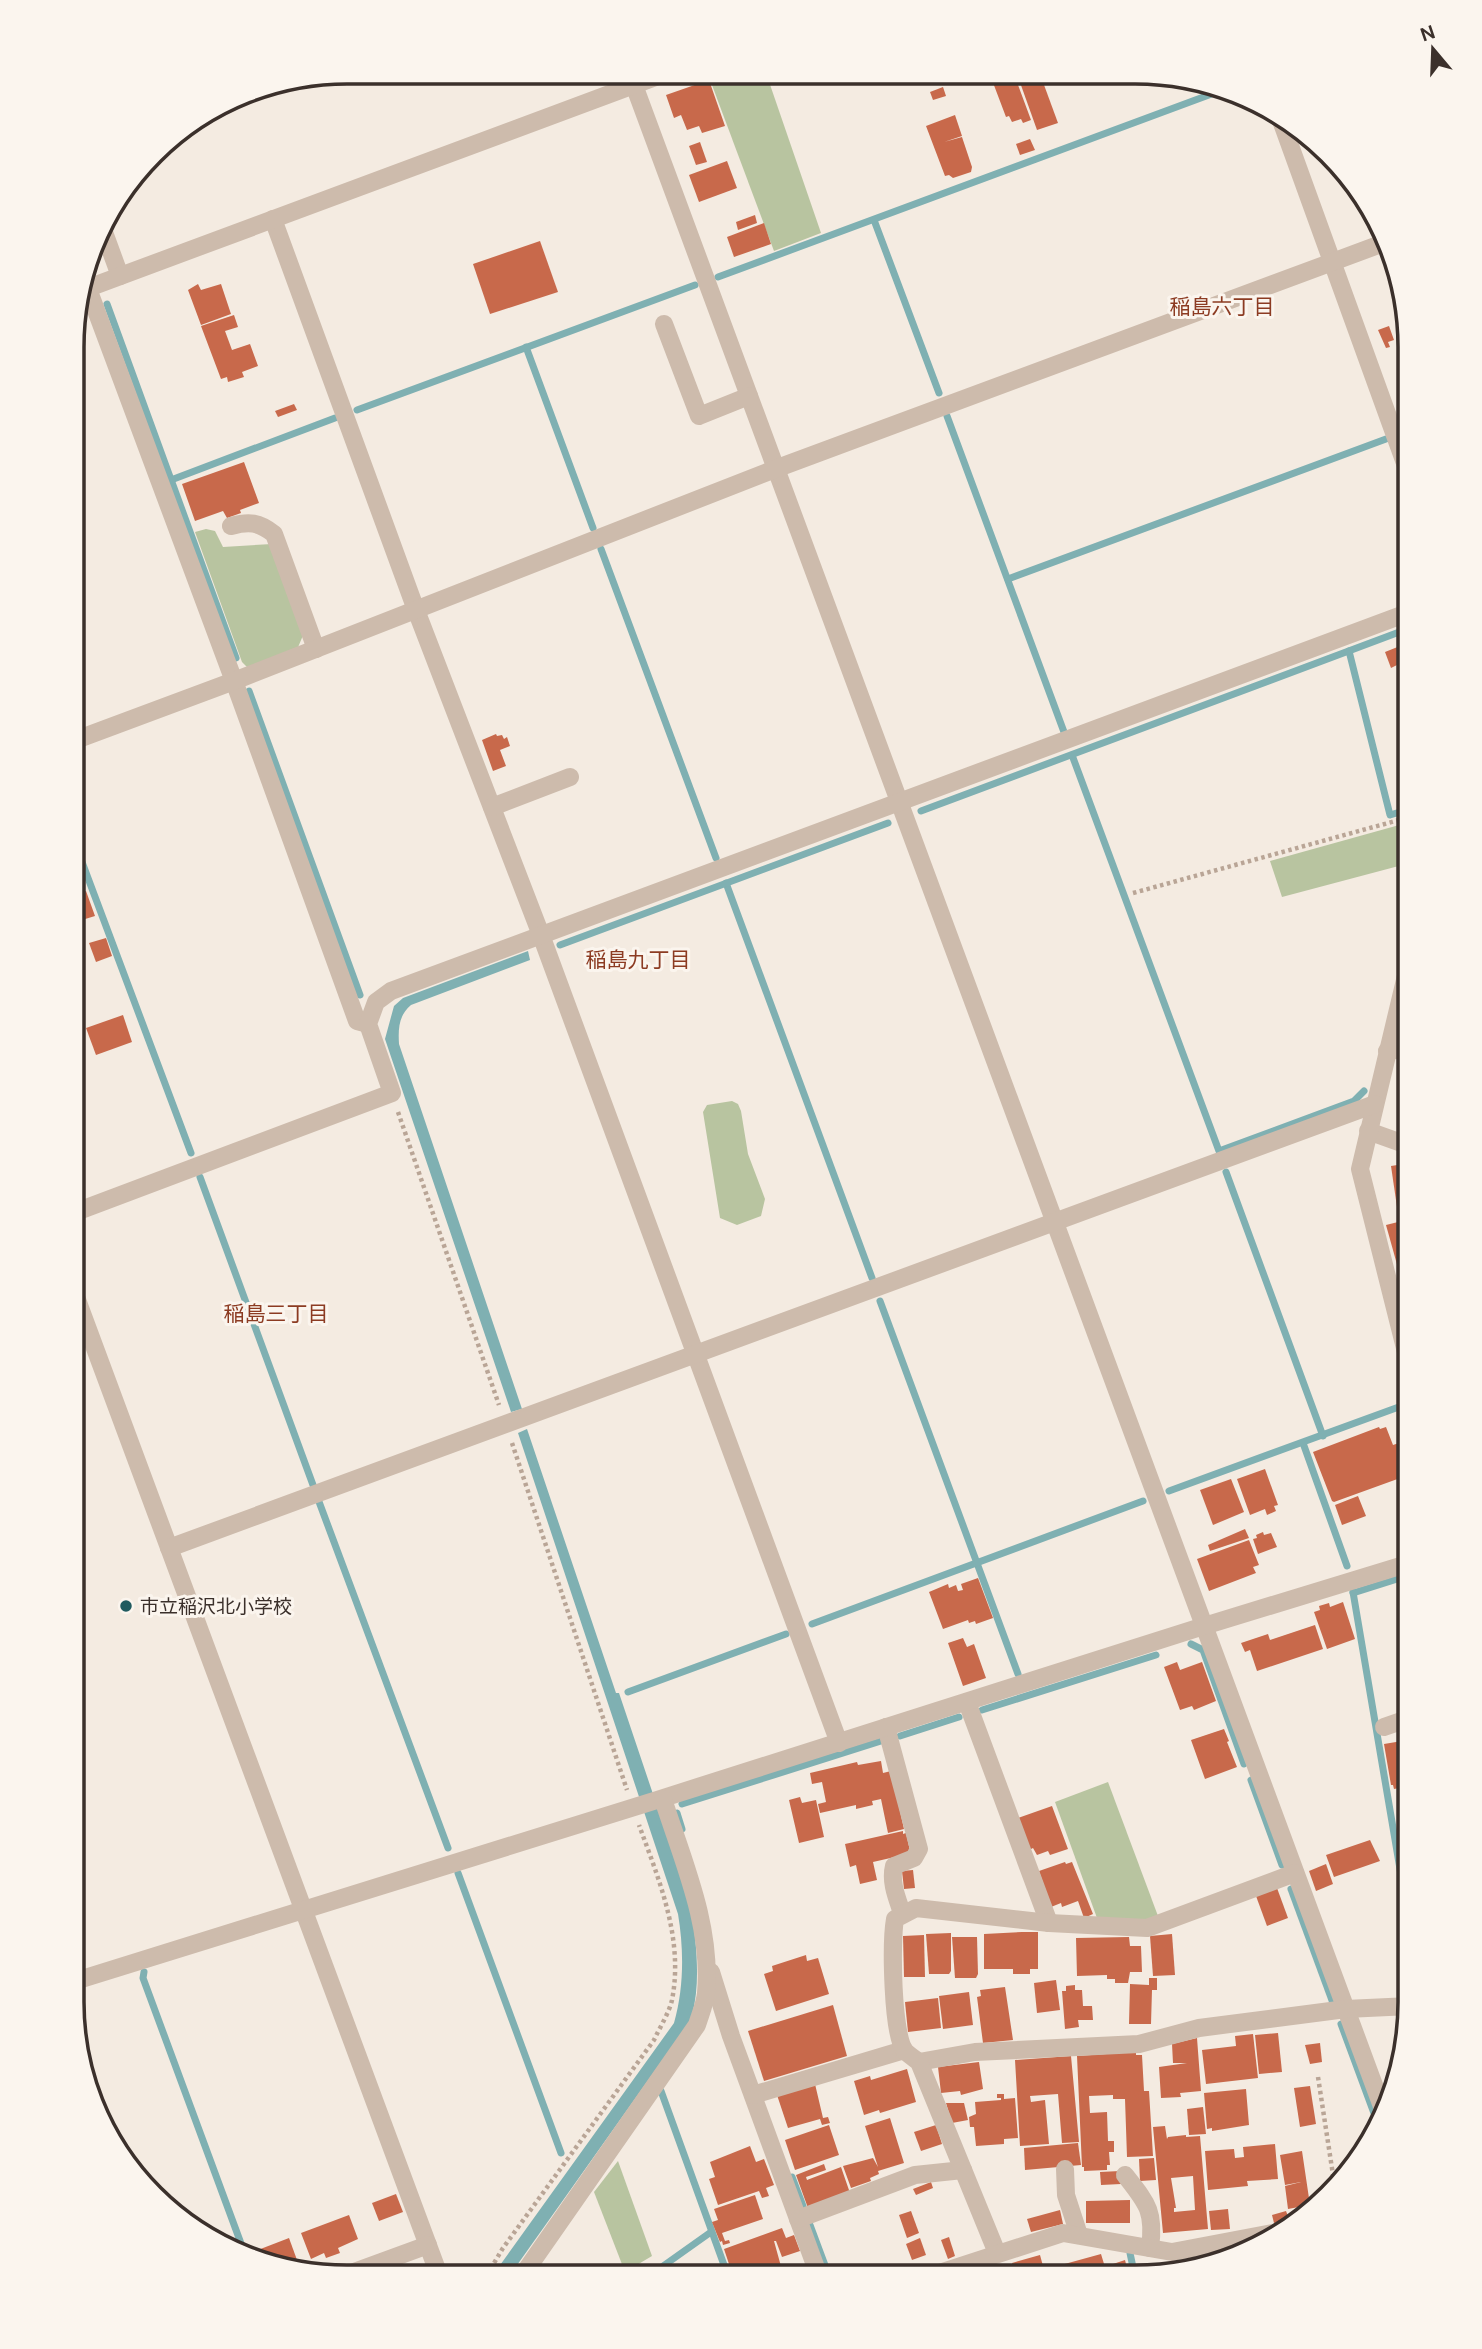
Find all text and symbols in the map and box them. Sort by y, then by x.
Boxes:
north arrow [1398,14,1468,84]
text: N [1417,19,1438,47]
district label: 稲島六丁目 [1170,293,1275,321]
district label: 稲島九丁目 [586,946,691,974]
district label: 稲島三丁目 [224,1300,329,1328]
place label: 市立稲沢北小学校 [140,1594,292,1619]
marker: 市立稲沢北小学校 [118,1598,134,1614]

